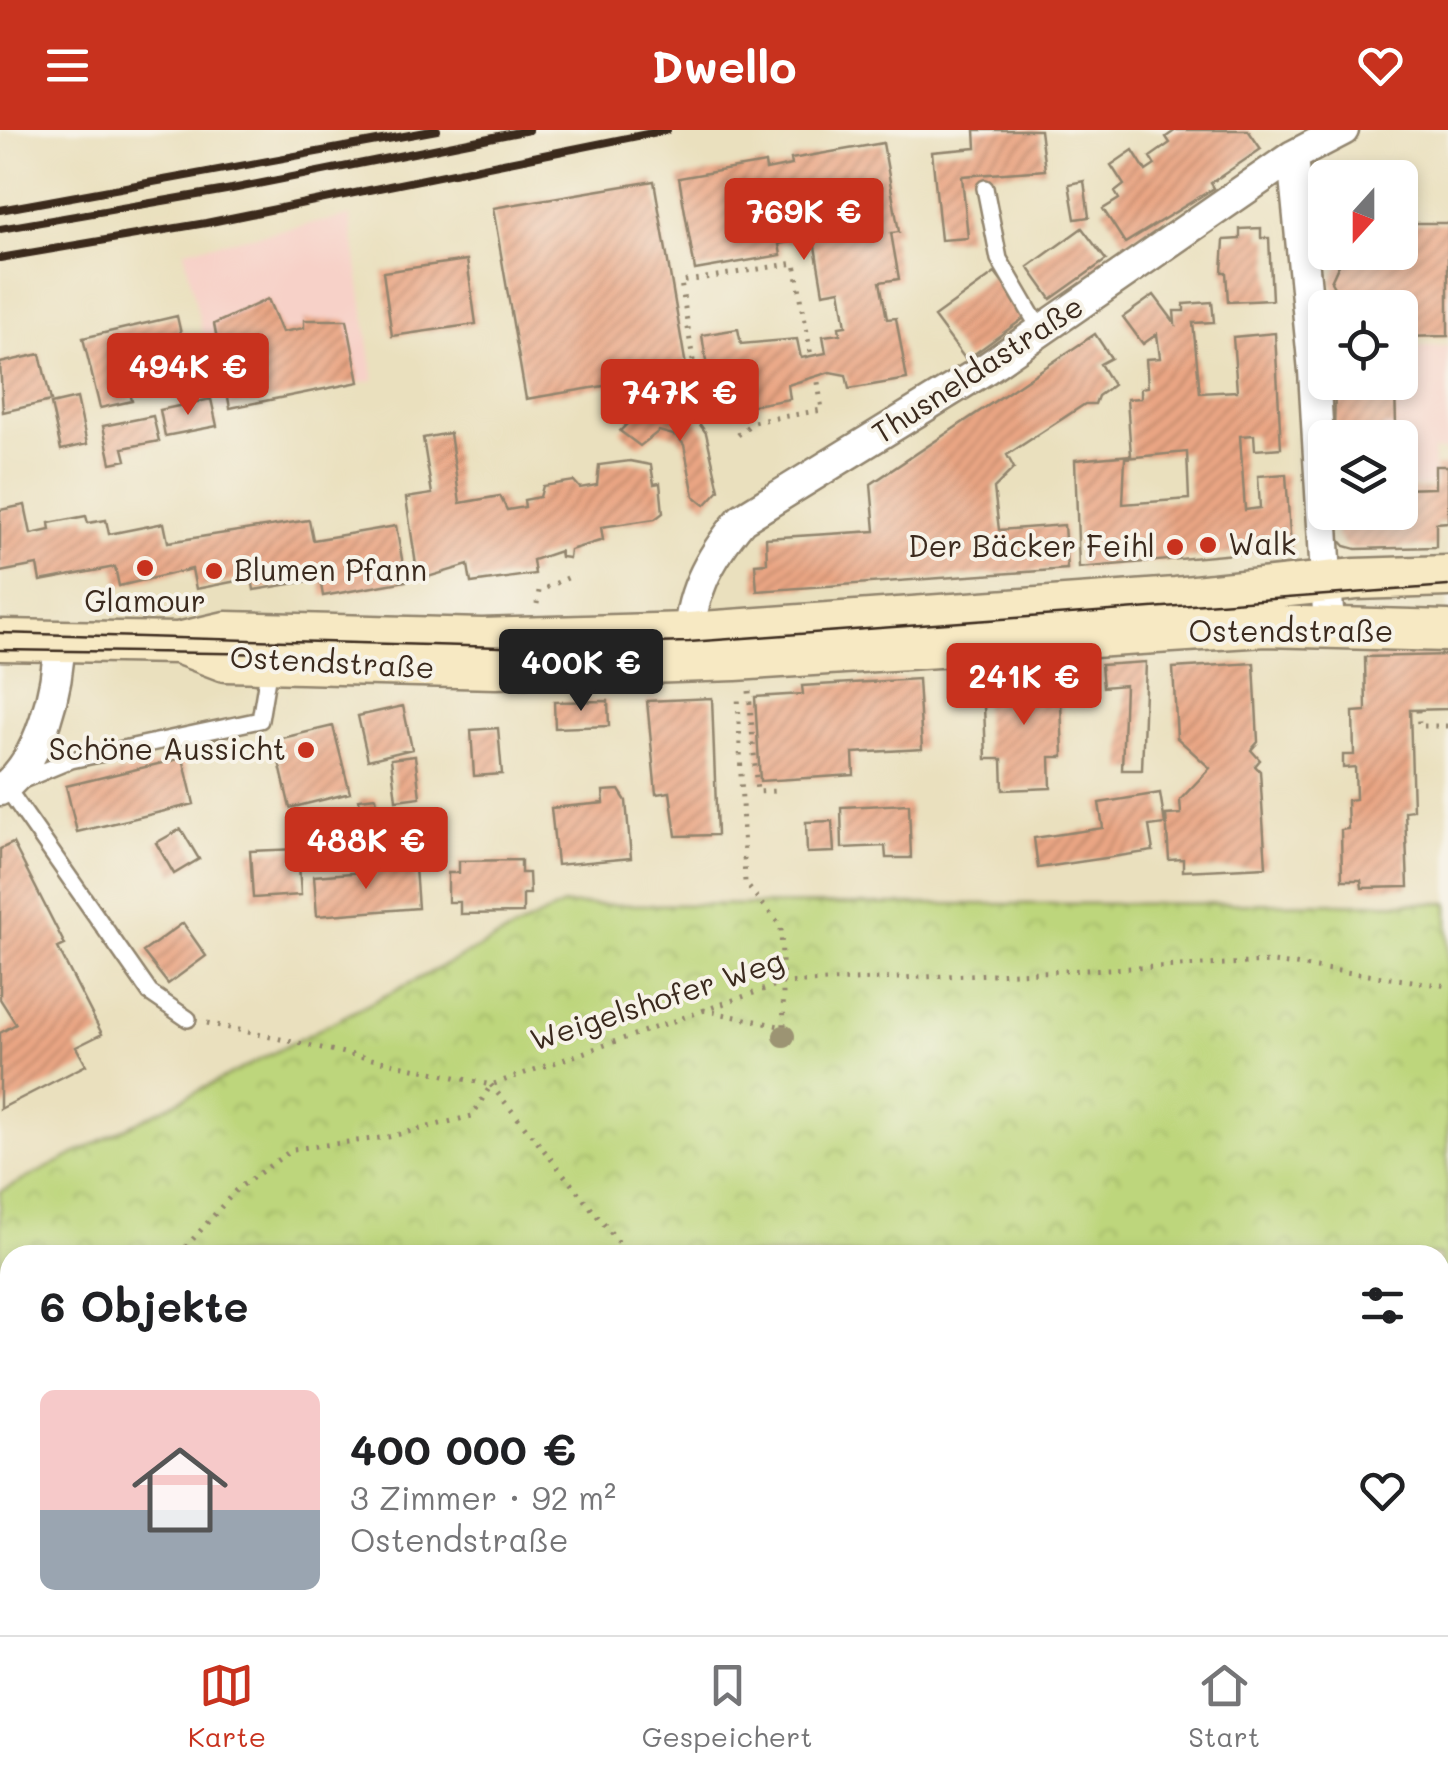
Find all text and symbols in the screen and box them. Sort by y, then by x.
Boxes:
text: Dwello [651,36,797,94]
icon: menu [40,38,95,93]
icon: heart [1353,38,1408,93]
north arrow [1308,160,1418,270]
map controls [1308,160,1418,530]
pin: 769K € [723,178,885,263]
text: 769K € [747,189,861,231]
street label: Thusneldastraße [864,285,1090,452]
button: locate [1308,290,1418,400]
pin: 494K € [107,333,269,418]
text: 494K € [129,344,247,386]
pin: 747K € [599,359,761,444]
text: 747K € [623,370,737,412]
button: layers [1308,420,1418,530]
place label: Walk [1228,523,1297,563]
place label: Der Bäcker Feihl [908,525,1155,565]
marker: Walk [1197,534,1219,556]
marker: Der Bäcker Feihl [1164,536,1186,558]
place label: Blumen Pfann [234,549,427,589]
marker: Glamour [134,557,156,579]
marker: Blumen Pfann [203,560,225,582]
place label: Glamour [84,580,206,620]
street label: Ostendstraße [1189,610,1393,650]
pin: 400K € [500,629,662,714]
street label: Ostendstraße [229,636,435,686]
text: 400K € [521,640,641,682]
pin: 241K € [943,643,1105,728]
text: 241K € [969,654,1079,696]
place label: Schöne Aussicht [49,728,286,768]
marker: Schöne Aussicht [295,739,317,761]
pin: 488K € [285,807,447,892]
text: 488K € [307,818,425,860]
street label: Weigelshofer Weg [525,939,788,1059]
text: 6 Objekte [40,1278,248,1333]
icon: filters [1355,1278,1410,1333]
text: 400 000 € [350,1421,576,1476]
icon: home [120,1430,240,1550]
icon: heart [1355,1463,1410,1518]
text: 3 Zimmer · 92 m² [350,1476,616,1518]
text: Ostendstraße [350,1518,569,1560]
tab: Karte [188,1658,266,1754]
tab: Gespeichert [642,1658,813,1754]
tab: Start [1188,1658,1260,1754]

